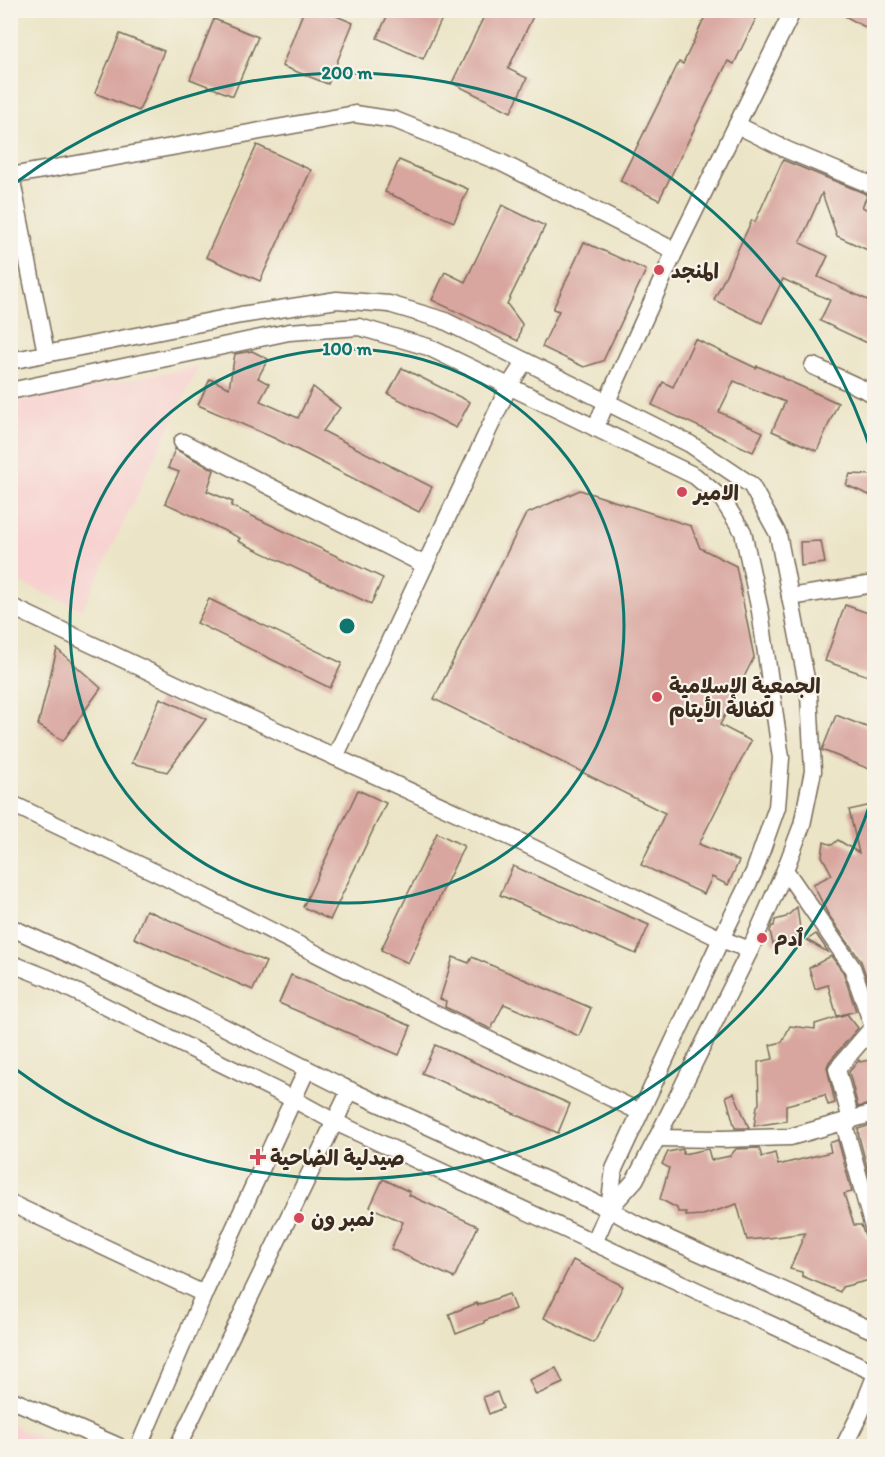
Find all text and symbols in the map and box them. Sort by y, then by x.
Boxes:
text: 200 m [322,62,373,84]
place label: المنجد [671,258,719,283]
marker: المنجد [652,263,666,277]
text: 100 m [322,338,373,360]
place label: الامير [692,480,739,506]
marker: الامير [675,485,689,499]
centre of rings [337,616,357,636]
place label: الجمعية الإسلامية لكفالة الأيتام [669,673,821,726]
marker: الجمعية الإسلامية لكفالة الأيتام [650,690,664,704]
place label: ٱدم [774,926,803,955]
marker: ٱدم [755,931,769,945]
place label: صيدلية الضاحية [270,1145,405,1171]
marker: صيدلية الضاحية [251,1150,265,1164]
place label: نمبر ون [311,1206,374,1232]
marker: نمبر ون [292,1211,306,1225]

